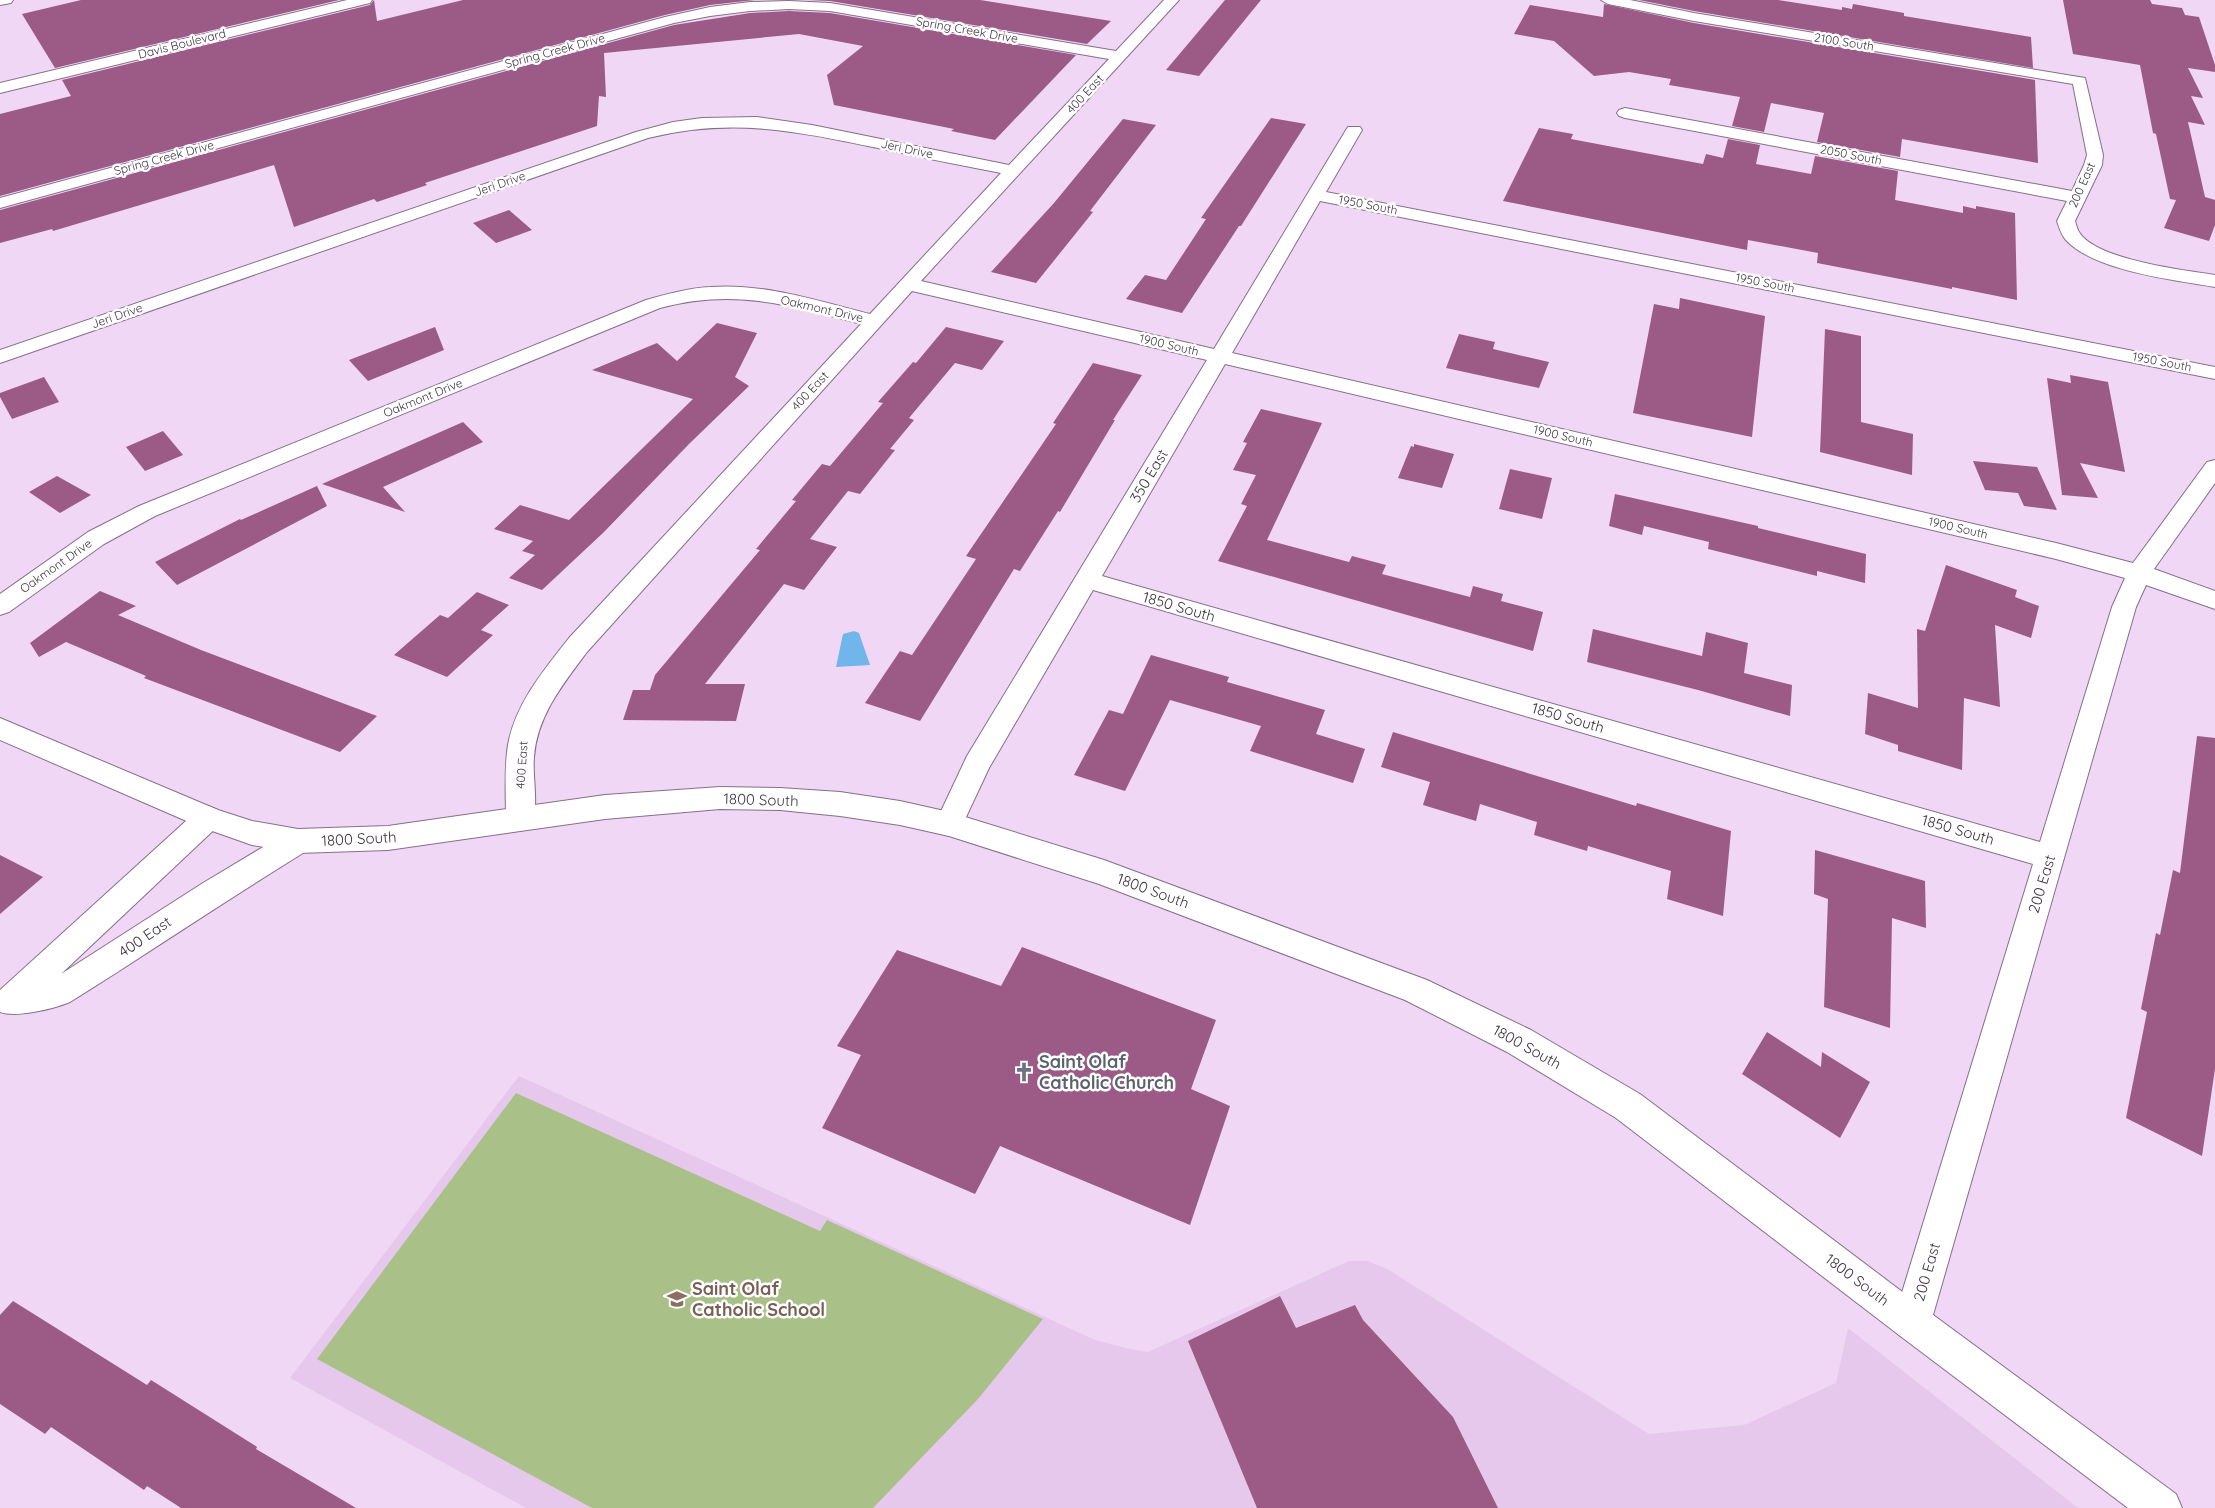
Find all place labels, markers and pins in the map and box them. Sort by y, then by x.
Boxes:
place label: Saint Olaf Catholic Church [1039,1050,1174,1094]
church icon: Saint Olaf Catholic Church [1013,1061,1035,1083]
place label: Saint Olaf Catholic School [692,1277,825,1321]
school or university icon: Saint Olaf Catholic School [666,1288,688,1310]

